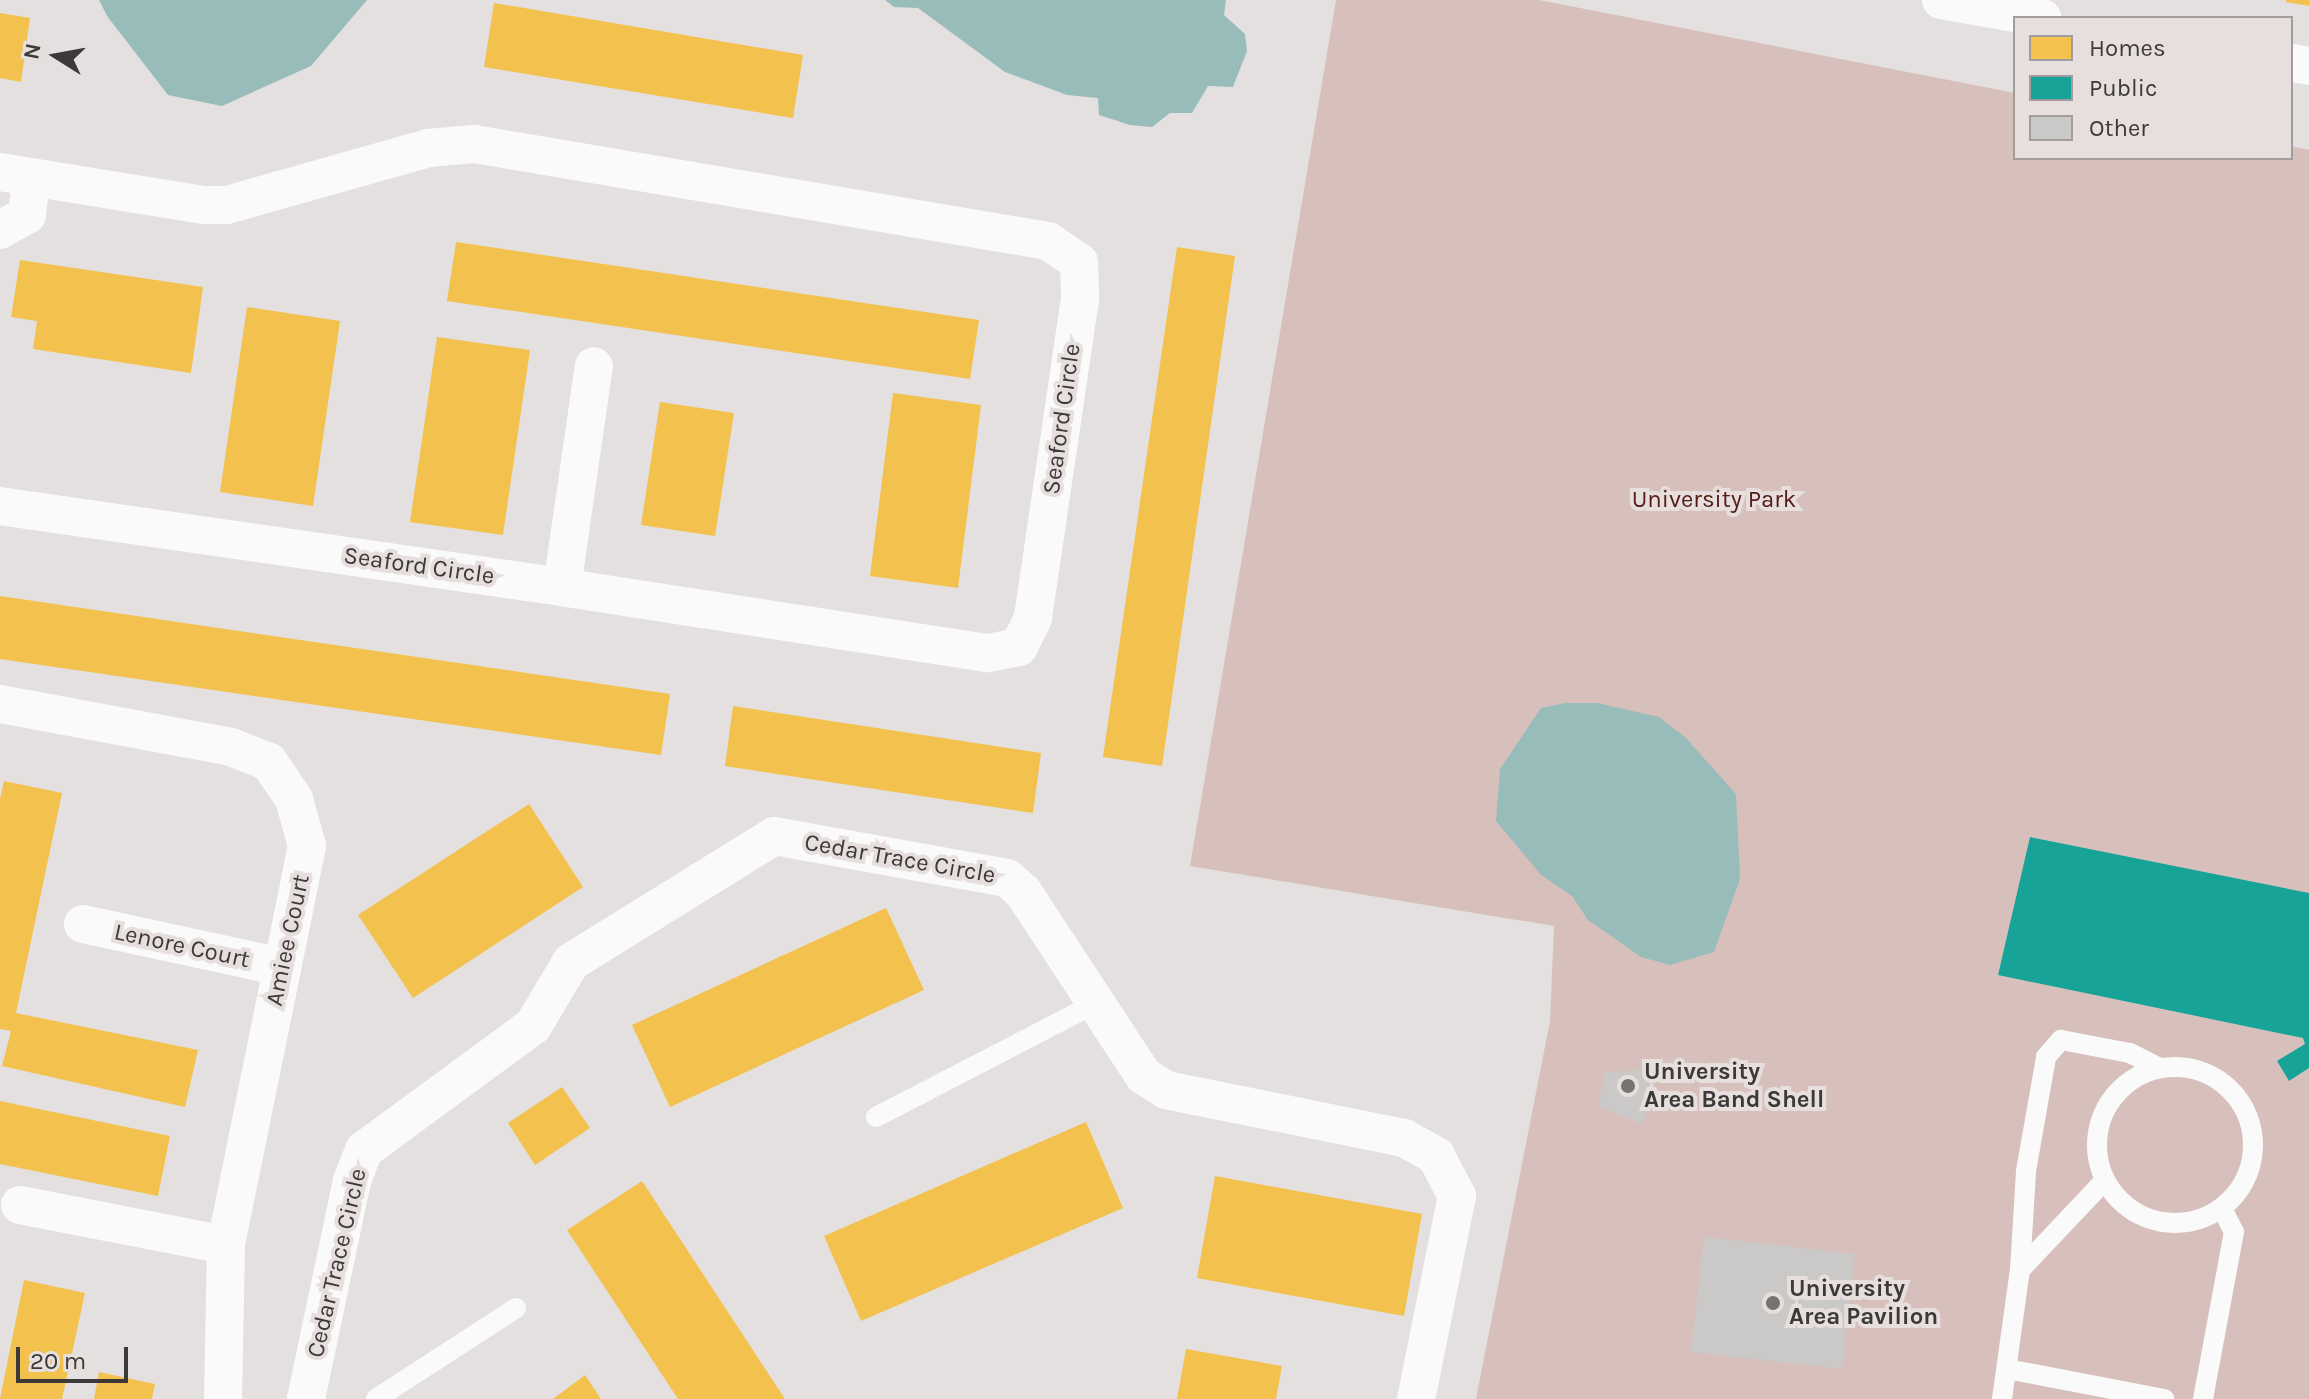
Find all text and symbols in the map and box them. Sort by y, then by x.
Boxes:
north arrow [16,16,96,96]
legend [2013,16,2293,160]
text: Homes [2089,34,2166,62]
text: N [18,41,47,62]
text: Public [2089,74,2157,102]
text: Other [2089,114,2149,142]
street label: Seaford Circle [1037,342,1087,496]
park label: University Park [1632,486,1796,514]
street label: Seaford Circle [342,541,496,591]
street label: Cedar Trace Circle [802,828,998,890]
street label: Amiee Court [260,872,316,1008]
street label: Lenore Court [112,918,252,974]
place label: University Area Band Shell [1644,1058,1824,1114]
marker: University Area Band Shell [1619,1077,1637,1095]
street label: Cedar Trace Circle [301,1166,373,1360]
place label: University Area Pavilion [1789,1275,1938,1331]
marker: University Area Pavilion [1764,1294,1782,1312]
scale bar [20,1331,132,1381]
text: 20 m [30,1347,86,1375]

